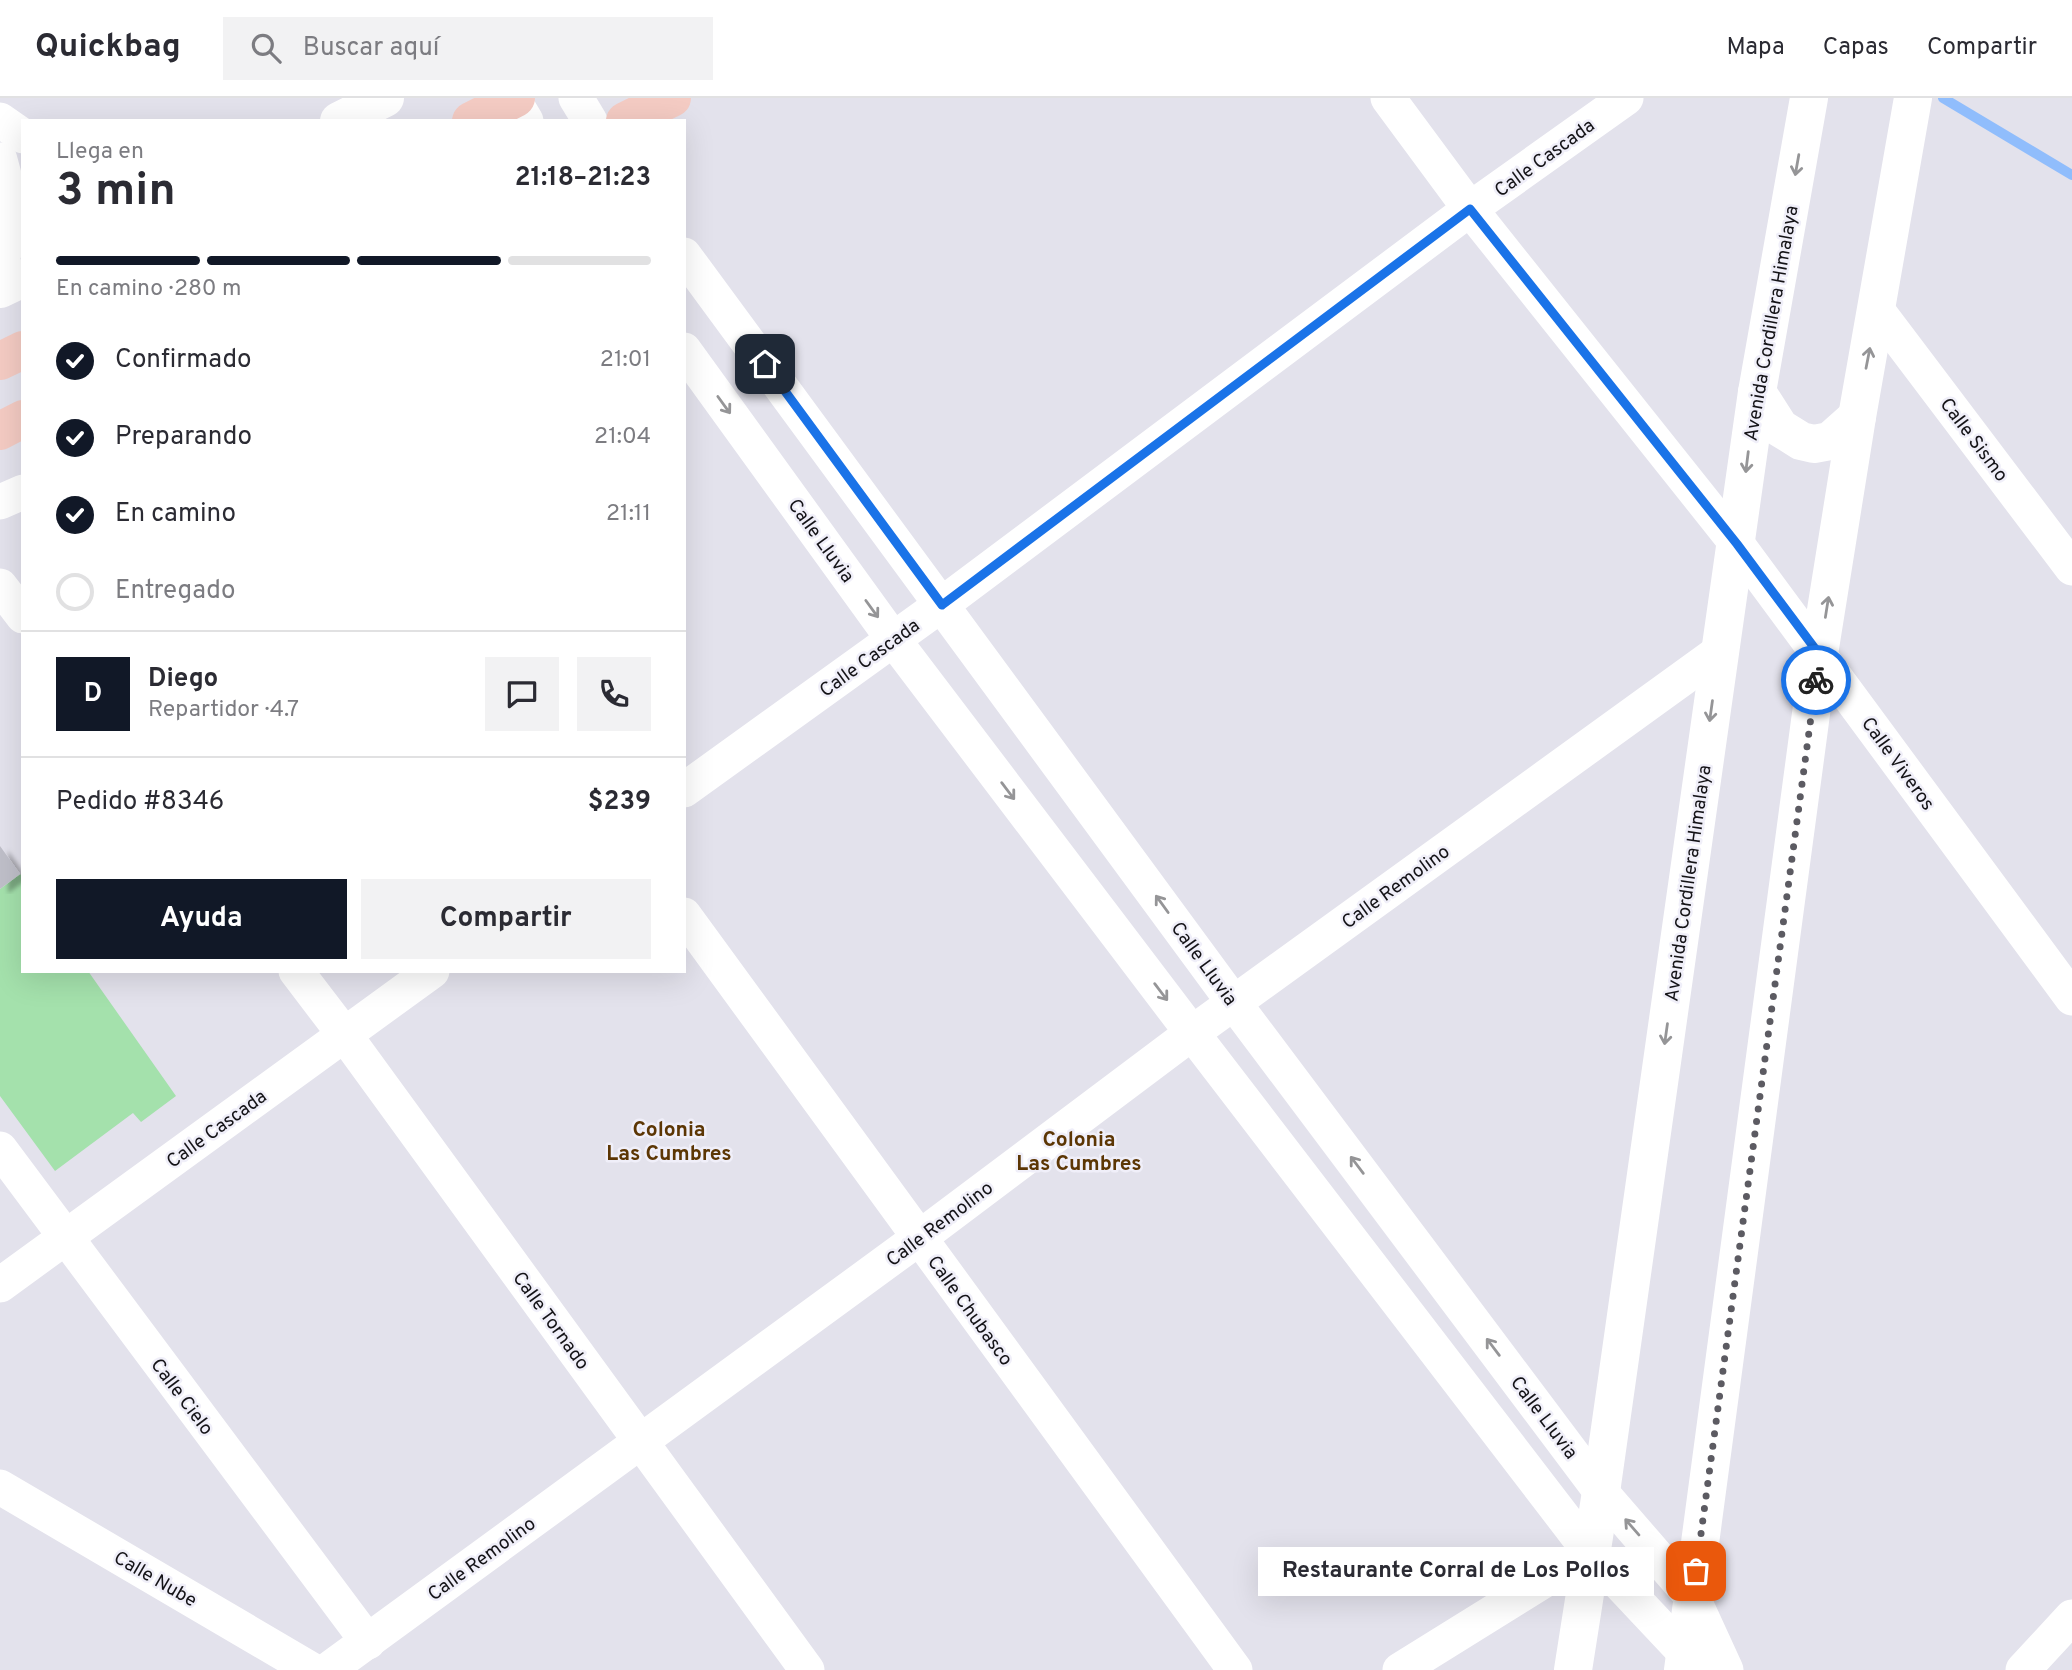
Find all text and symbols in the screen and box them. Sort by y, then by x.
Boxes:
search box [223,17,713,80]
text: Quickbag [35,27,181,69]
icon: search [247,29,285,67]
text: Buscar aquí [303,32,439,65]
text: Mapa [1727,33,1785,63]
text: Capas [1823,33,1889,63]
text: Compartir [1927,33,2037,63]
street label: Calle Cascada [1490,114,1600,203]
text: Llega en [56,138,144,167]
one-way arrow [1790,153,1803,176]
text: 21:18–21:23 [515,162,651,195]
text: 3 min [56,163,176,222]
street label: Avenida Cordillera Himalaya [1739,204,1805,443]
text: En camino · 280 m [56,275,242,304]
pin [735,334,795,394]
icon: check [56,342,94,380]
text: Confirmado [115,344,252,377]
icon: home [746,345,784,383]
text: 21:01 [600,346,651,375]
one-way arrow [1862,347,1875,370]
street label: Calle Sismo [1934,393,2013,487]
one-way arrow [717,395,731,414]
icon: check [56,419,94,457]
text: Preparando [115,421,252,454]
text: 21:04 [594,423,651,452]
one-way arrow [1741,450,1754,473]
street label: Calle Lluvia [782,494,859,588]
icon: check [56,496,94,534]
text: En camino [115,498,236,531]
text: 21:11 [606,500,651,529]
text: Entregado [115,575,235,608]
one-way arrow [1821,596,1834,619]
one-way arrow [865,599,879,618]
street label: Calle Cascada [815,614,925,703]
courier [1781,645,1851,715]
button: chat [485,657,559,731]
button: phone [577,657,651,731]
icon: bike [1797,661,1835,699]
text: Diego [148,663,218,696]
text: D [84,678,102,711]
text: Repartidor · 4.7 [148,696,299,725]
one-way arrow [1704,699,1717,722]
street label: Calle Viveros [1855,713,1939,816]
street label: Avenida Cordillera Himalaya [1660,763,1717,1003]
one-way arrow [1001,781,1016,800]
text: Pedido #8346 [56,786,224,819]
text: $239 [588,786,651,819]
street label: Calle Remolino [1337,840,1455,935]
button: Ayuda [56,879,347,959]
button: Compartir [361,879,651,959]
one-way arrow [1155,895,1170,914]
street label: Calle Lluvia [1165,917,1242,1011]
one-way arrow [1153,982,1168,1001]
one-way arrow [1659,1022,1672,1045]
street label: Calle Cascada [162,1085,272,1174]
district label: Colonia Las Cumbres [606,1117,732,1168]
district label: Colonia Las Cumbres [1016,1127,1142,1178]
one-way arrow [1349,1157,1364,1175]
street label: Calle Remolino [882,1177,998,1273]
street label: Calle Chubasco [921,1251,1017,1371]
street label: Calle Tornado [507,1267,594,1375]
one-way arrow [1486,1338,1501,1357]
street label: Calle Cielo [145,1354,218,1440]
street label: Calle Lluvia [1504,1372,1582,1465]
street label: Calle Remolino [423,1512,541,1607]
one-way arrow [1624,1519,1640,1537]
pin [1666,1541,1726,1601]
street label: Calle Nube [109,1546,201,1613]
callout: Restaurante Corral de Los Pollos [1258,1546,1654,1596]
icon: bag [1677,1552,1715,1590]
text: Restaurante Corral de Los Pollos [1282,1557,1630,1586]

